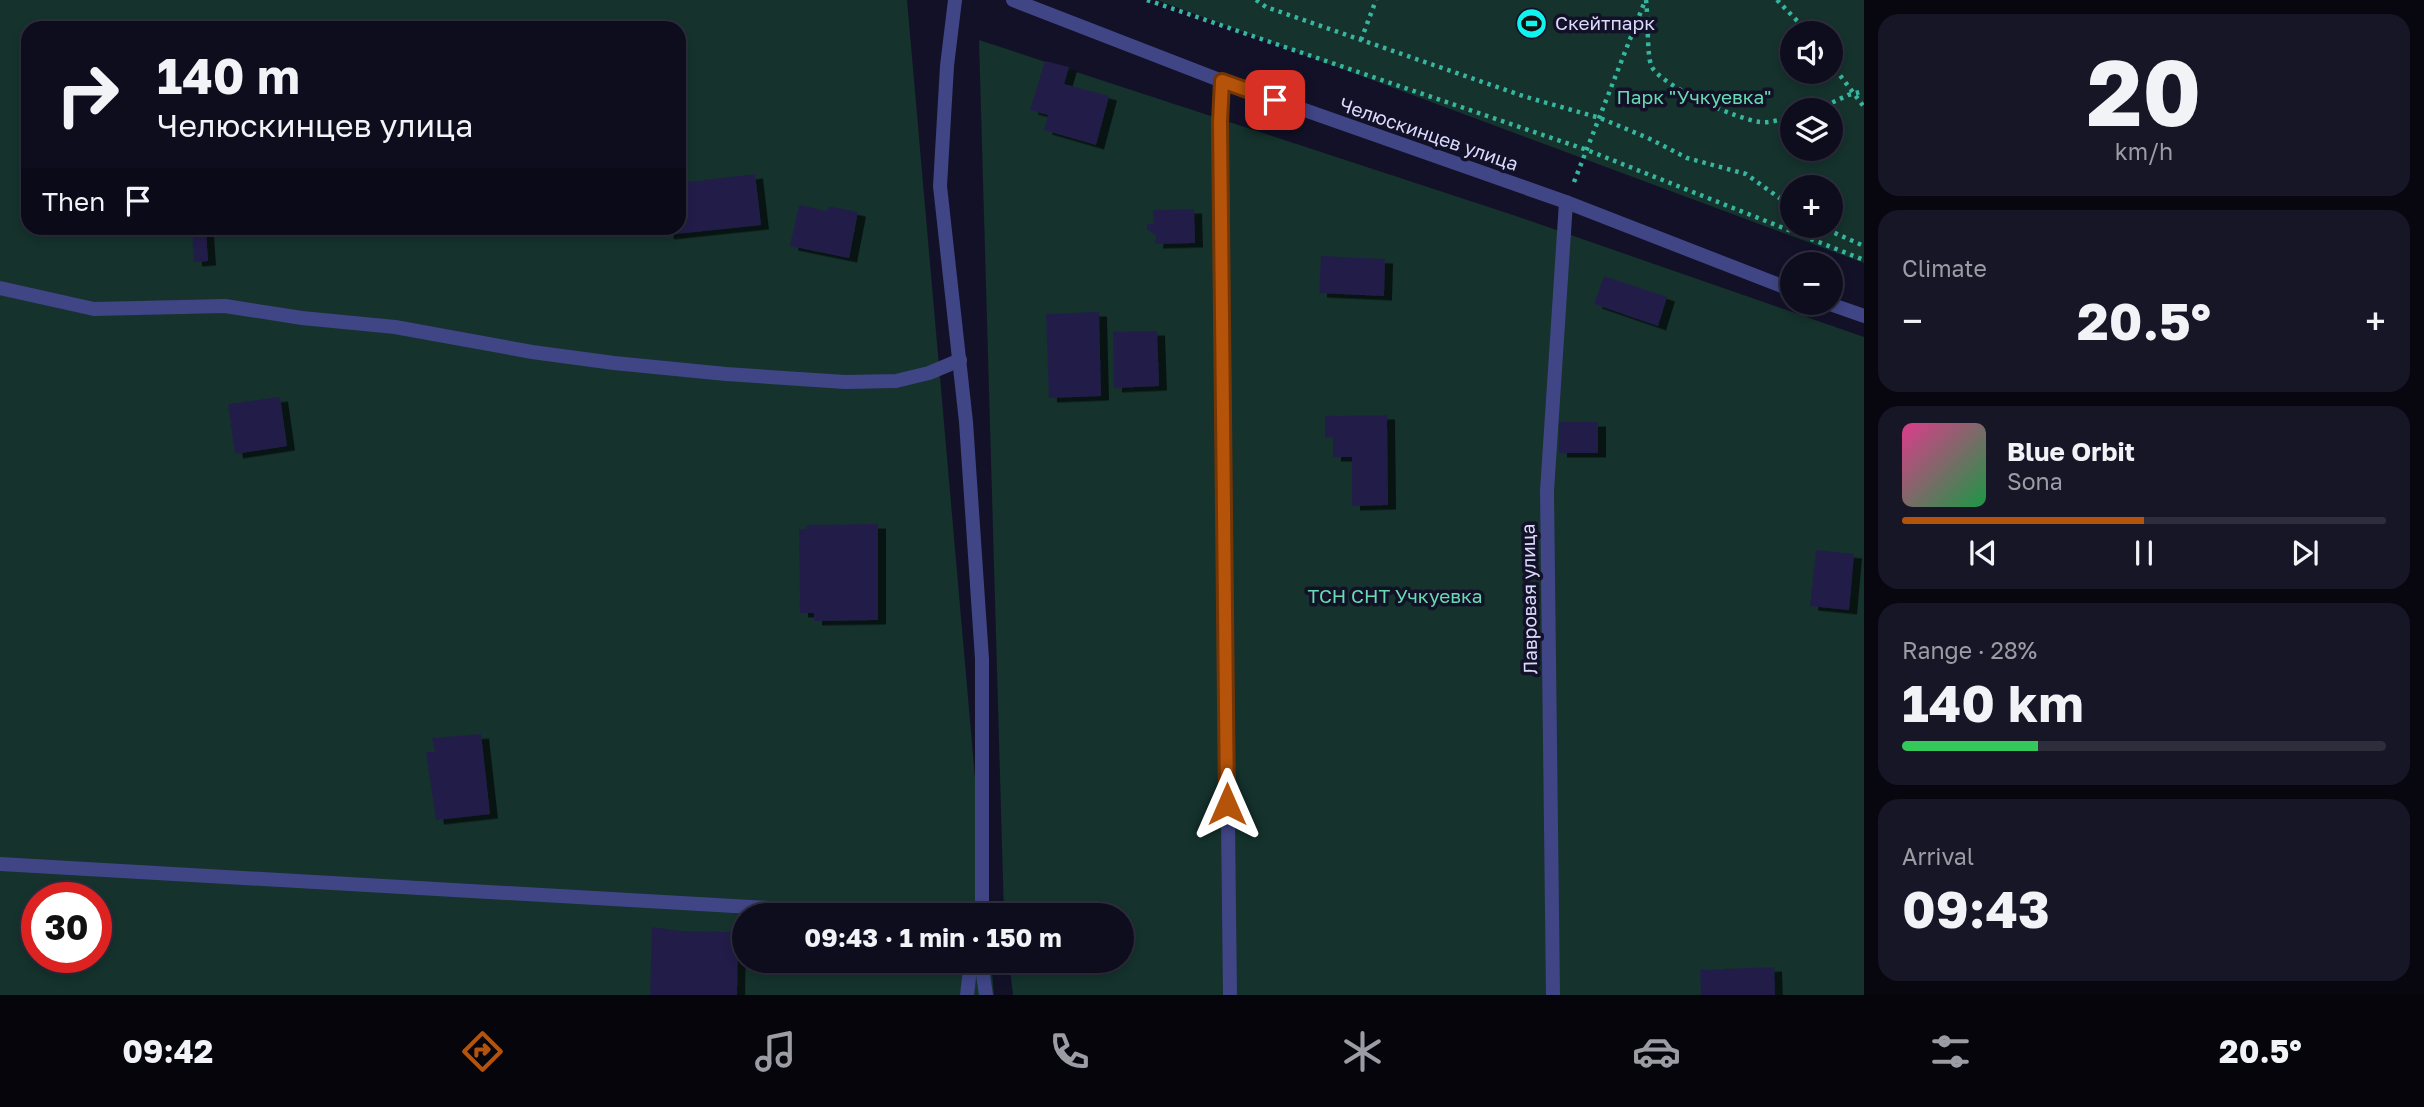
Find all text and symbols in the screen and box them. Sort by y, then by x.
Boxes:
sports icon: Скейтпарк [1515,6,1549,40]
place label: Скейтпарк [1555,11,1655,34]
map controls [1780,21,1843,315]
button: sound [1780,21,1843,84]
text: 20 [2087,37,2201,146]
text: 140 m [157,46,300,105]
icon: right [42,49,133,140]
pin [1245,70,1305,130]
icon: arrive [1256,81,1294,119]
park label: Парк "Учкуевка" [1616,85,1772,108]
street label: Челюскинцев улица [1337,92,1522,175]
button: layers [1780,98,1843,161]
text: Челюскинцев улица [157,106,473,144]
text: km/h [2115,137,2173,165]
button: + [1780,175,1843,238]
icon: arrive [119,182,157,220]
text: Then [42,186,105,217]
button: − [1780,252,1843,315]
text: Climate [1902,254,1987,282]
text: 20.5° [2077,289,2211,351]
text: − [1902,298,1923,343]
text: + [2365,298,2386,343]
text: Blue Orbit [2007,436,2135,467]
text: Sona [2007,467,2063,495]
street label: Лавровая улица [1516,523,1541,675]
icon: previous [1964,534,2002,572]
icon: pause [2125,534,2163,572]
icon: next [2286,534,2324,572]
park label: ТСН СНТ Учкуевка [1308,584,1482,607]
text: Range · 28% [1902,636,2037,664]
text: 140 km [1902,671,2084,733]
position arrow [1190,767,1264,841]
text: Arrival [1902,842,1974,870]
text: 09:43 [1902,877,2050,939]
speed limit sign: 30 [21,882,112,973]
text: 09:43 · 1 min · 150 m [804,922,1062,953]
icon: directions [458,1027,507,1076]
icon: music [751,1027,800,1076]
icon: phone [1045,1027,1094,1076]
icon: climate [1338,1027,1387,1076]
icon: car [1632,1027,1681,1076]
icon: filters [1926,1027,1975,1076]
text: 09:42 [122,1032,213,1070]
text: 20.5° [2219,1032,2302,1070]

